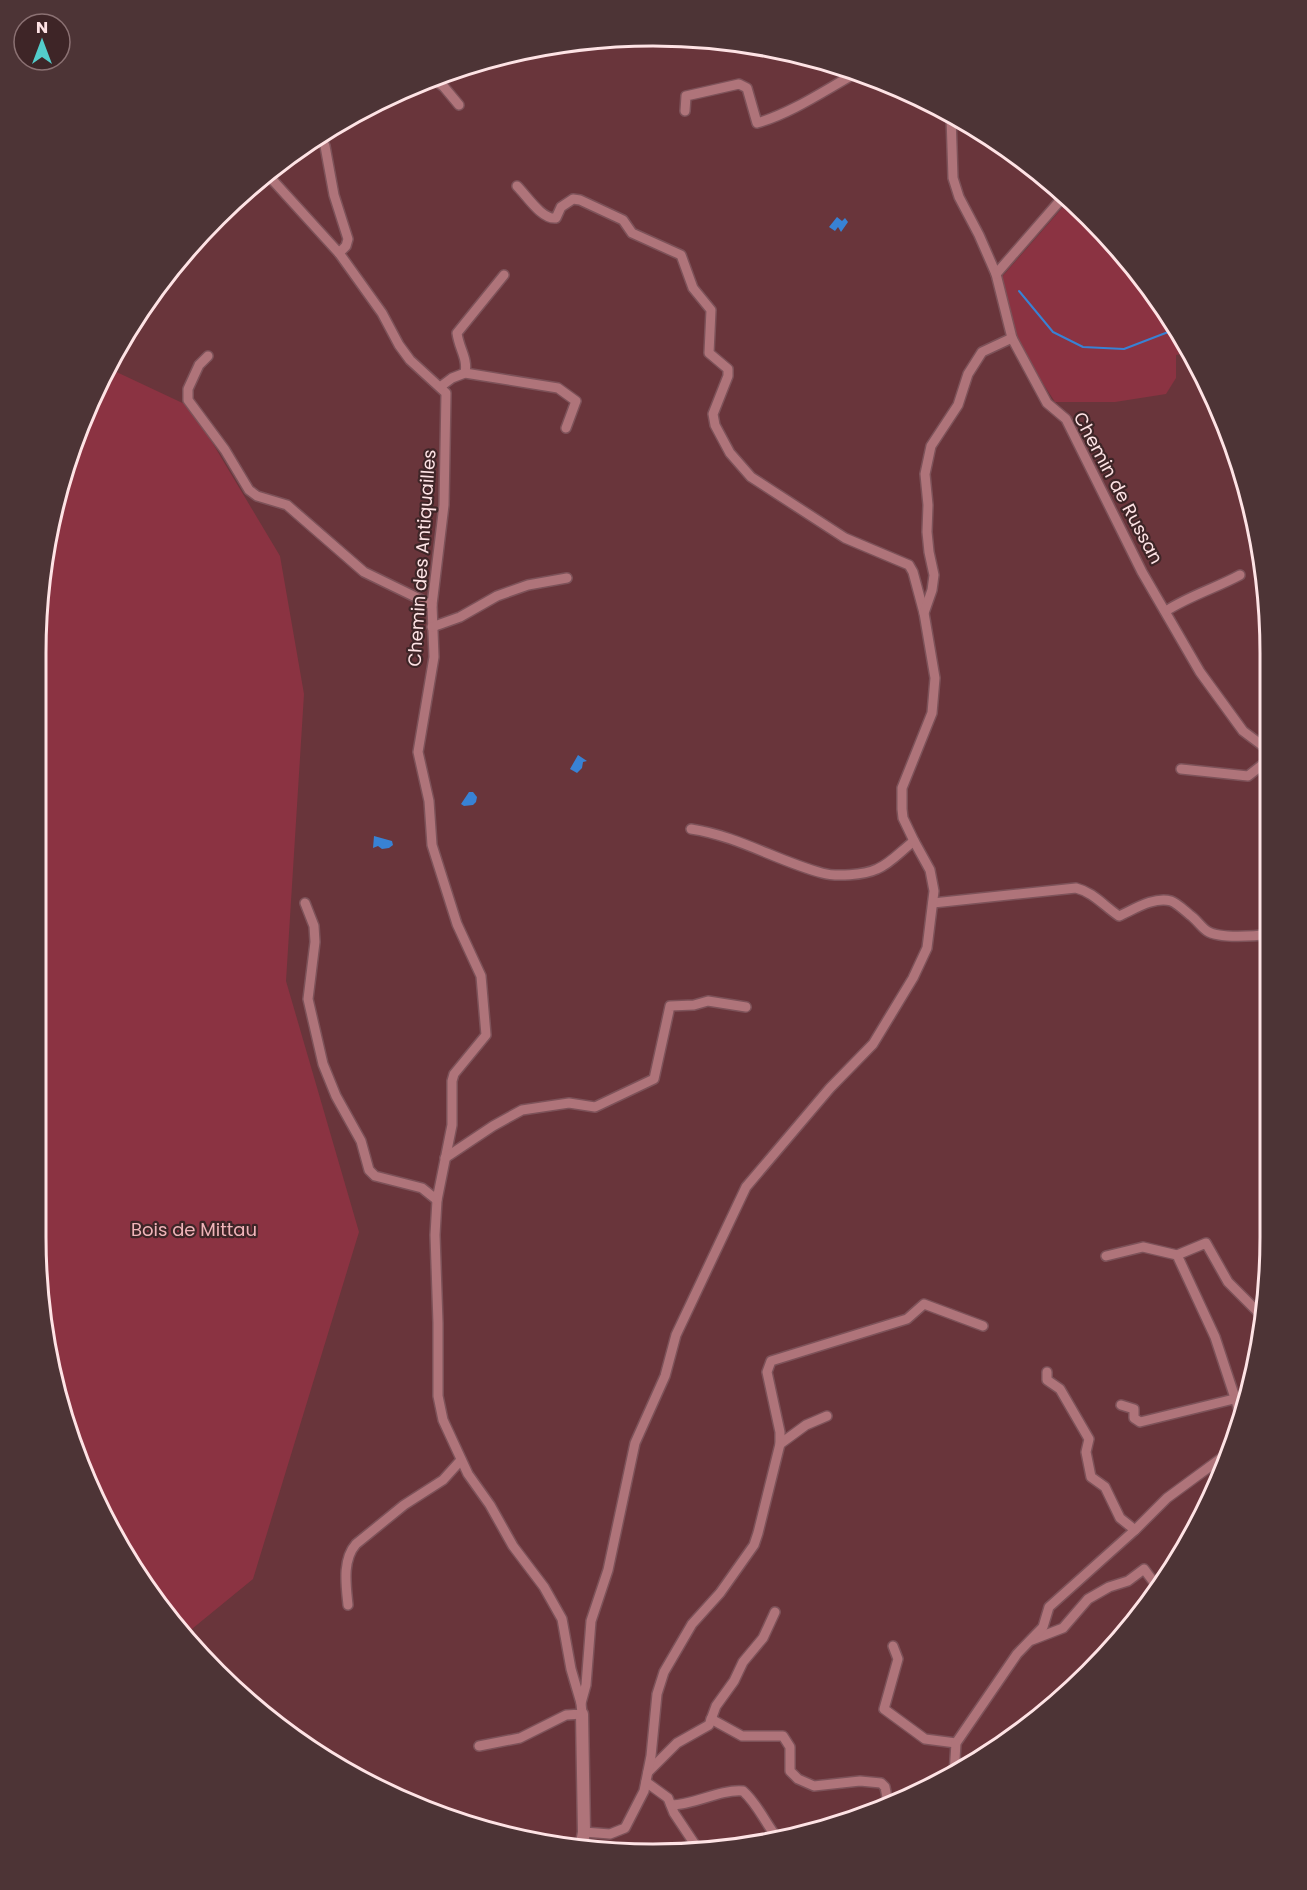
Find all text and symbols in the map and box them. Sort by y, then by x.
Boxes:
north arrow [12,12,72,72]
text: N [36,16,48,39]
street label: Chemin de Russan [1068,407,1169,568]
street label: Chemin des Antiquailles [401,448,442,667]
park label: Bois de Mittau [131,1217,257,1242]

